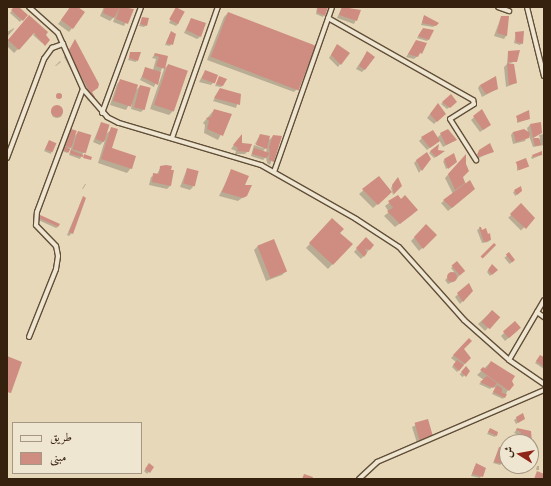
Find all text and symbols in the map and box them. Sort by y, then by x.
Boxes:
legend [12,422,142,474]
text: طريق [50,429,72,445]
north arrow [499,434,539,474]
text: ش [500,445,516,459]
text: مبنى [50,449,66,465]

